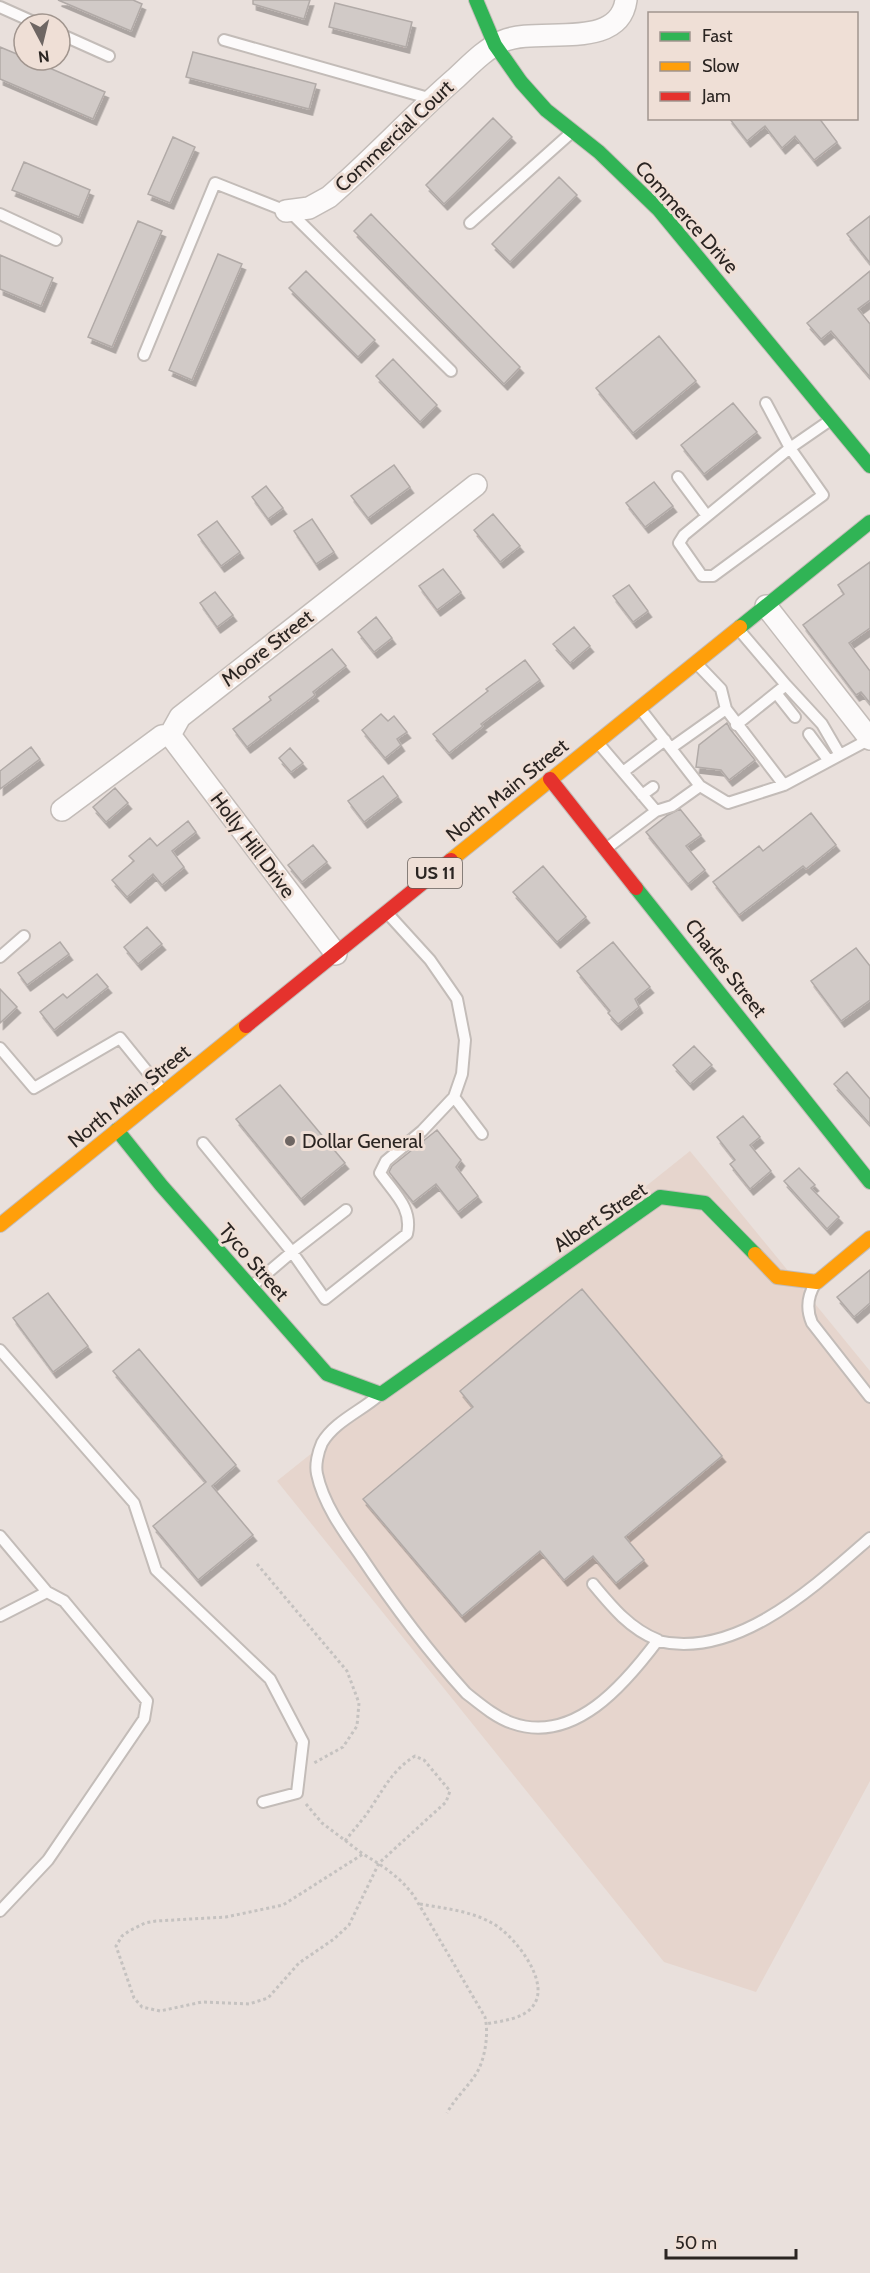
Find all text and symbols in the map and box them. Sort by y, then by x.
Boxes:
north arrow [12,12,72,72]
legend [648,12,858,120]
text: Fast [702,25,733,47]
text: N [37,46,51,67]
text: Slow [702,55,739,77]
street label: Commercial Court [330,75,458,197]
text: Jam [701,85,731,107]
street label: Commerce Drive [630,156,744,278]
street label: Moore Street [216,604,318,691]
street label: North Main Street [441,733,573,847]
street label: Holly Hill Drive [206,788,300,902]
road number: US 11 [408,858,462,888]
street label: Charles Street [680,914,772,1022]
street label: North Main Street [63,1039,195,1153]
place label: Dollar General [302,1129,423,1153]
marker: Dollar General [283,1134,297,1148]
street label: Albert Street [549,1177,651,1257]
street label: Tyco Street [214,1218,294,1306]
scale bar [666,2222,796,2260]
text: 50 m [675,2232,717,2254]

